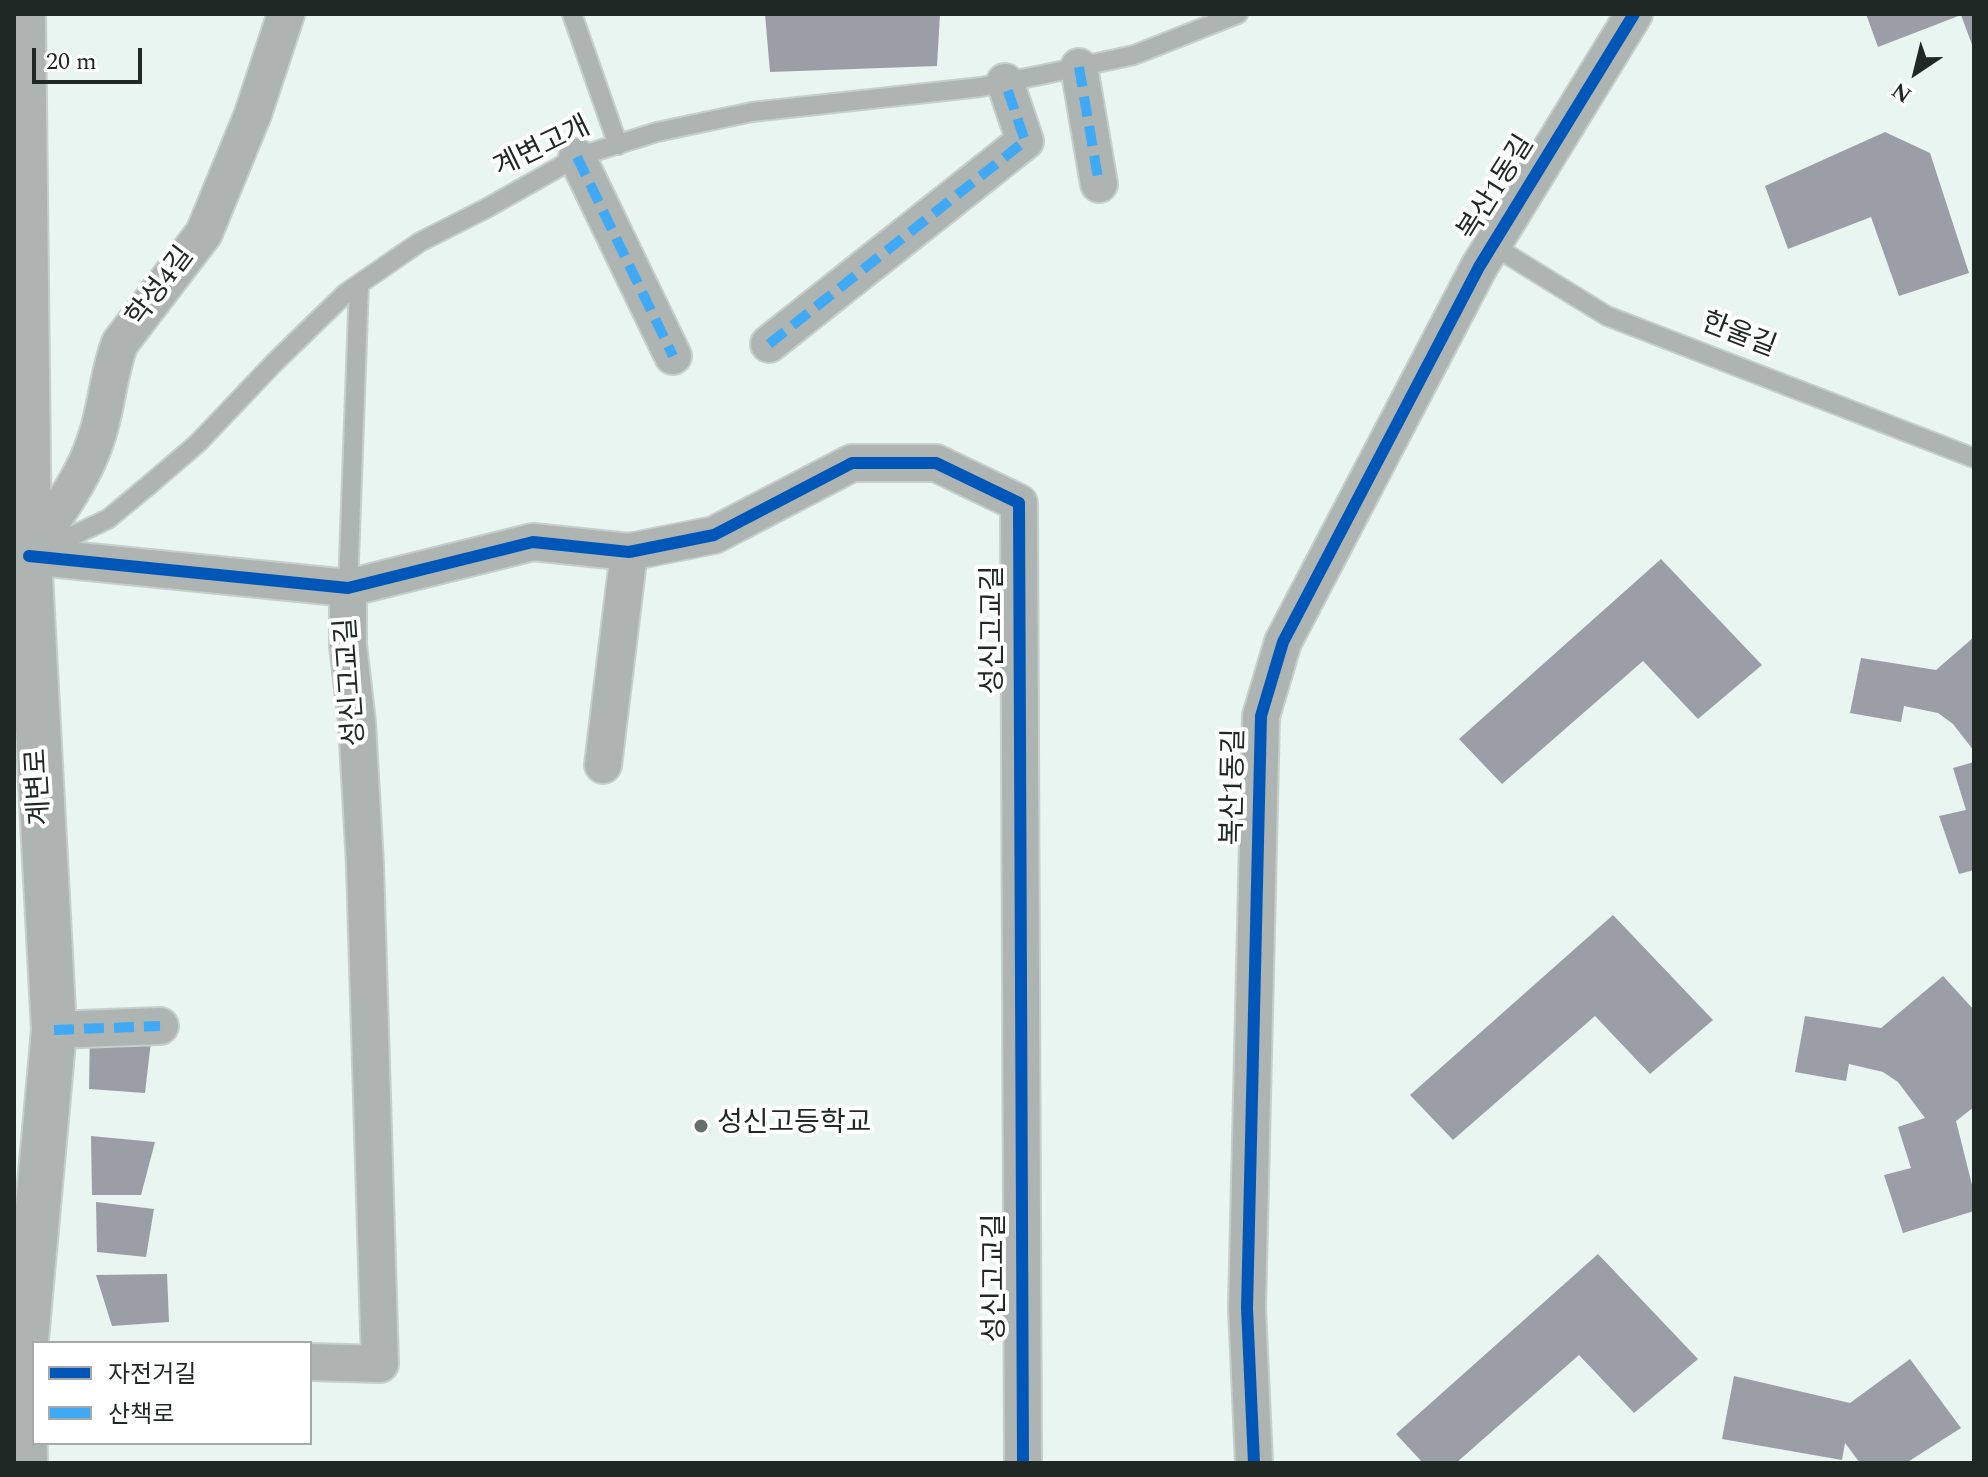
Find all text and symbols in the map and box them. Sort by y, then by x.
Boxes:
scale bar [36,32,146,82]
north arrow [1876,32,1956,112]
text: 20 m [46,44,97,80]
text: N [1885,73,1919,111]
street label: 계변고개 [489,111,597,187]
street label: 복산1동길 [1453,130,1543,248]
street label: 학성4길 [121,241,203,335]
street label: 한울길 [1696,307,1780,367]
street label: 성신고교길 [979,566,1013,694]
street label: 성신고교길 [332,617,374,747]
street label: 복산1동길 [1218,728,1254,846]
street label: 계변로 [22,748,60,826]
place label: 성신고등학교 [717,1109,872,1143]
marker: 성신고등학교 [692,1117,710,1135]
street label: 성신고교길 [981,1214,1015,1342]
legend [32,1341,312,1445]
text: 자전거길 [108,1357,196,1393]
text: 산책로 [108,1397,174,1433]

